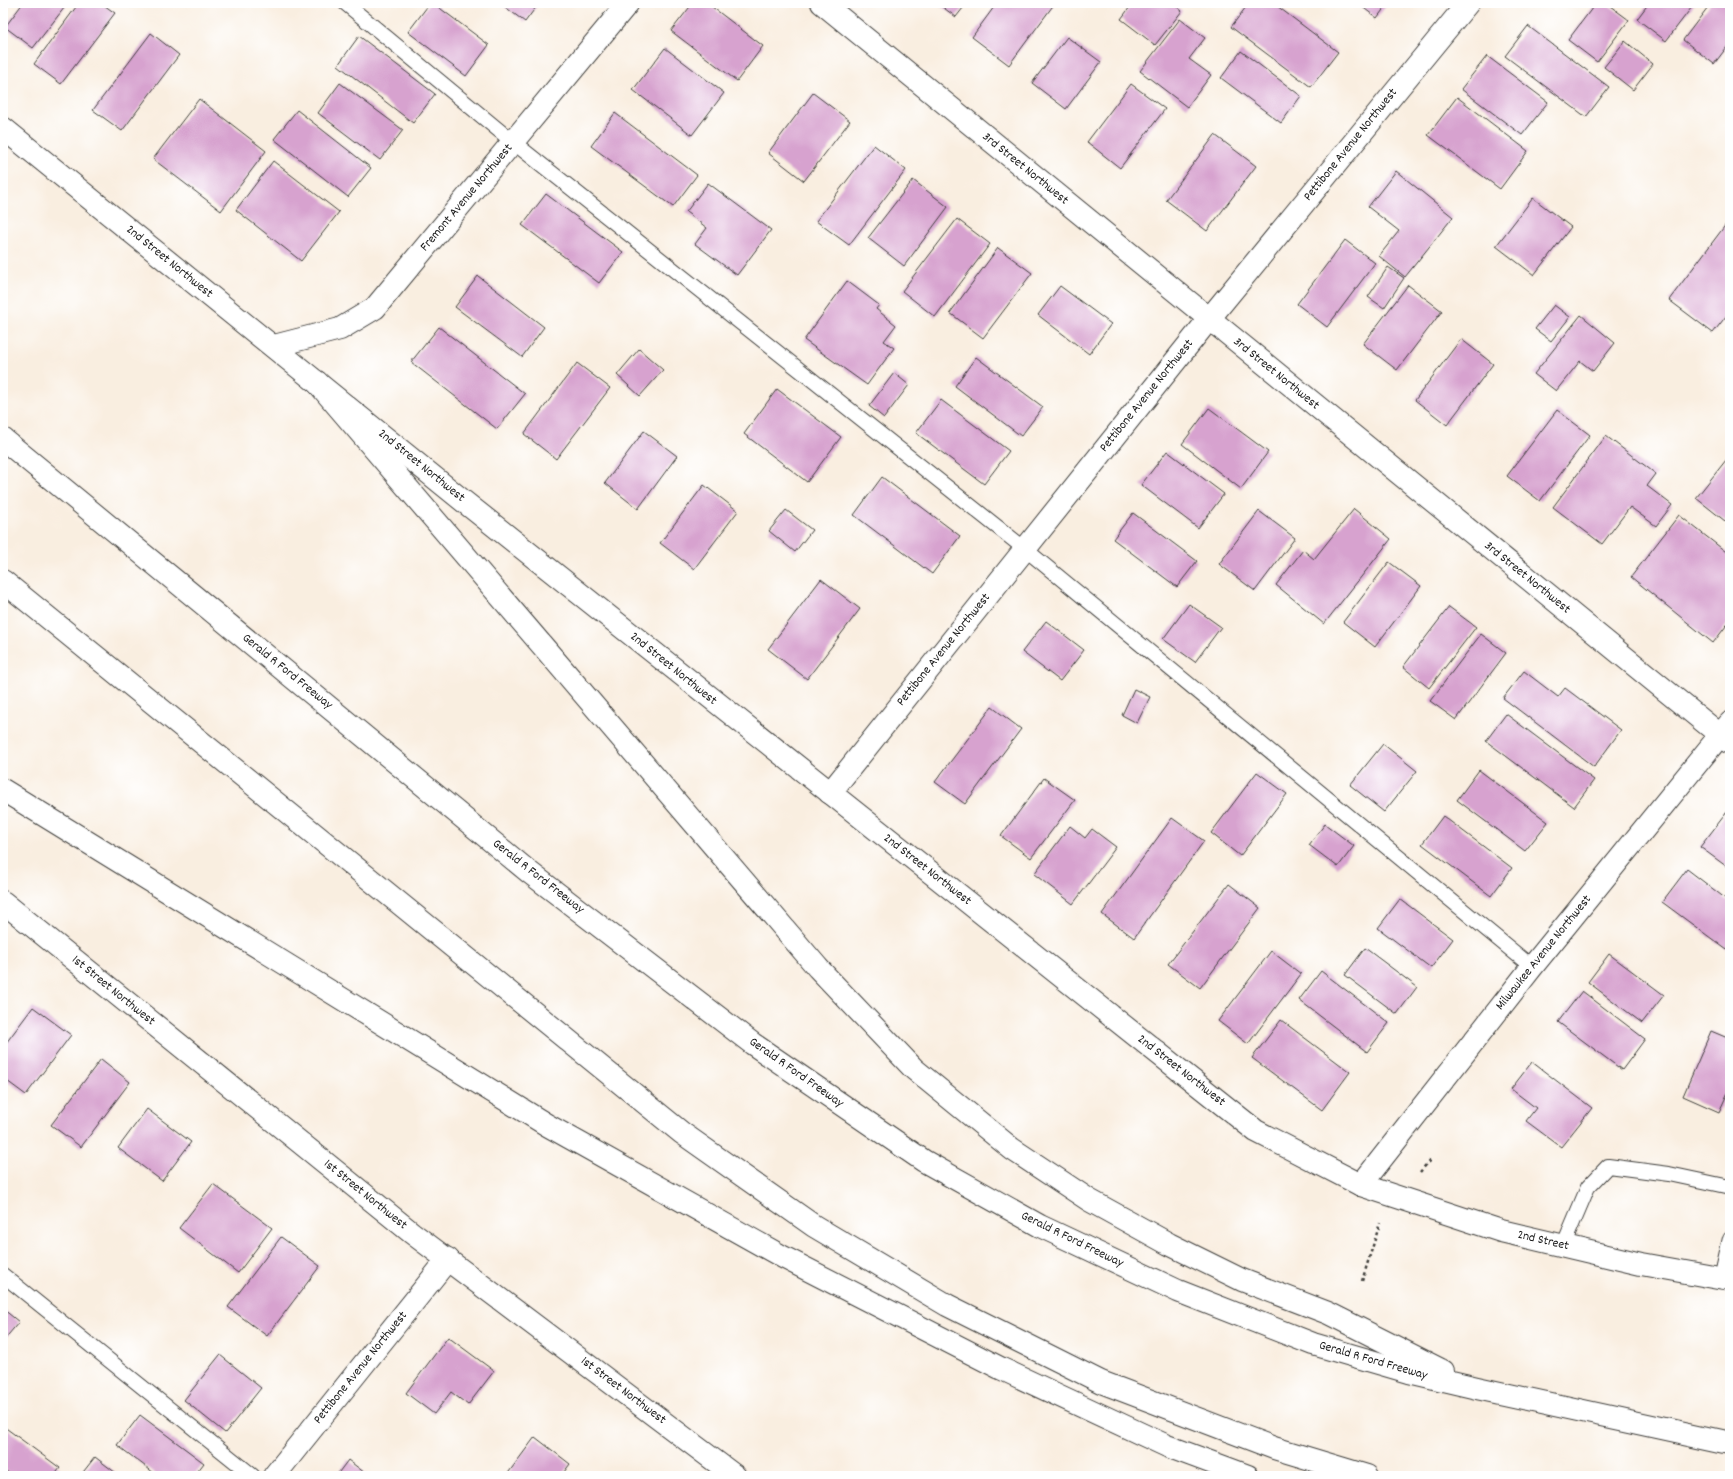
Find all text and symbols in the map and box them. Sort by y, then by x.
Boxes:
street label: Pettibone Avenue Northwest [1299,84,1403,206]
street label: 3rd Street Northwest [978,128,1072,210]
street label: Fremont Avenue Northwest [416,140,518,256]
street label: 2nd Street Northwest [121,221,217,303]
street label: 3rd Street Northwest [1229,333,1323,415]
street label: Pettibone Avenue Northwest [1095,335,1199,457]
street label: 2nd Street Northwest [373,425,469,507]
street label: 3rd Street Northwest [1480,537,1574,619]
street label: Pettibone Avenue Northwest [892,589,996,711]
street label: 2nd Street Northwest [625,628,721,710]
street label: Gerald R Ford Freeway [238,629,337,715]
street label: 2nd Street Northwest [879,829,975,911]
street label: Gerald R Ford Freeway [488,835,589,919]
street label: Milwaukee Avenue Northwest [1491,891,1597,1015]
street label: 1st Street Northwest [67,951,159,1031]
street label: 2nd Street Northwest [1133,1030,1229,1112]
street label: Gerald R Ford Freeway [745,1033,848,1113]
street label: 1st Street Northwest [319,1155,411,1235]
street label: Gerald R Ford Freeway [1018,1207,1127,1273]
street label: 2nd Street [1515,1226,1571,1256]
street label: Pettibone Avenue Northwest [309,1307,413,1429]
street label: Gerald R Ford Freeway [1317,1336,1430,1386]
street label: 1st Street Northwest [576,1352,670,1430]

